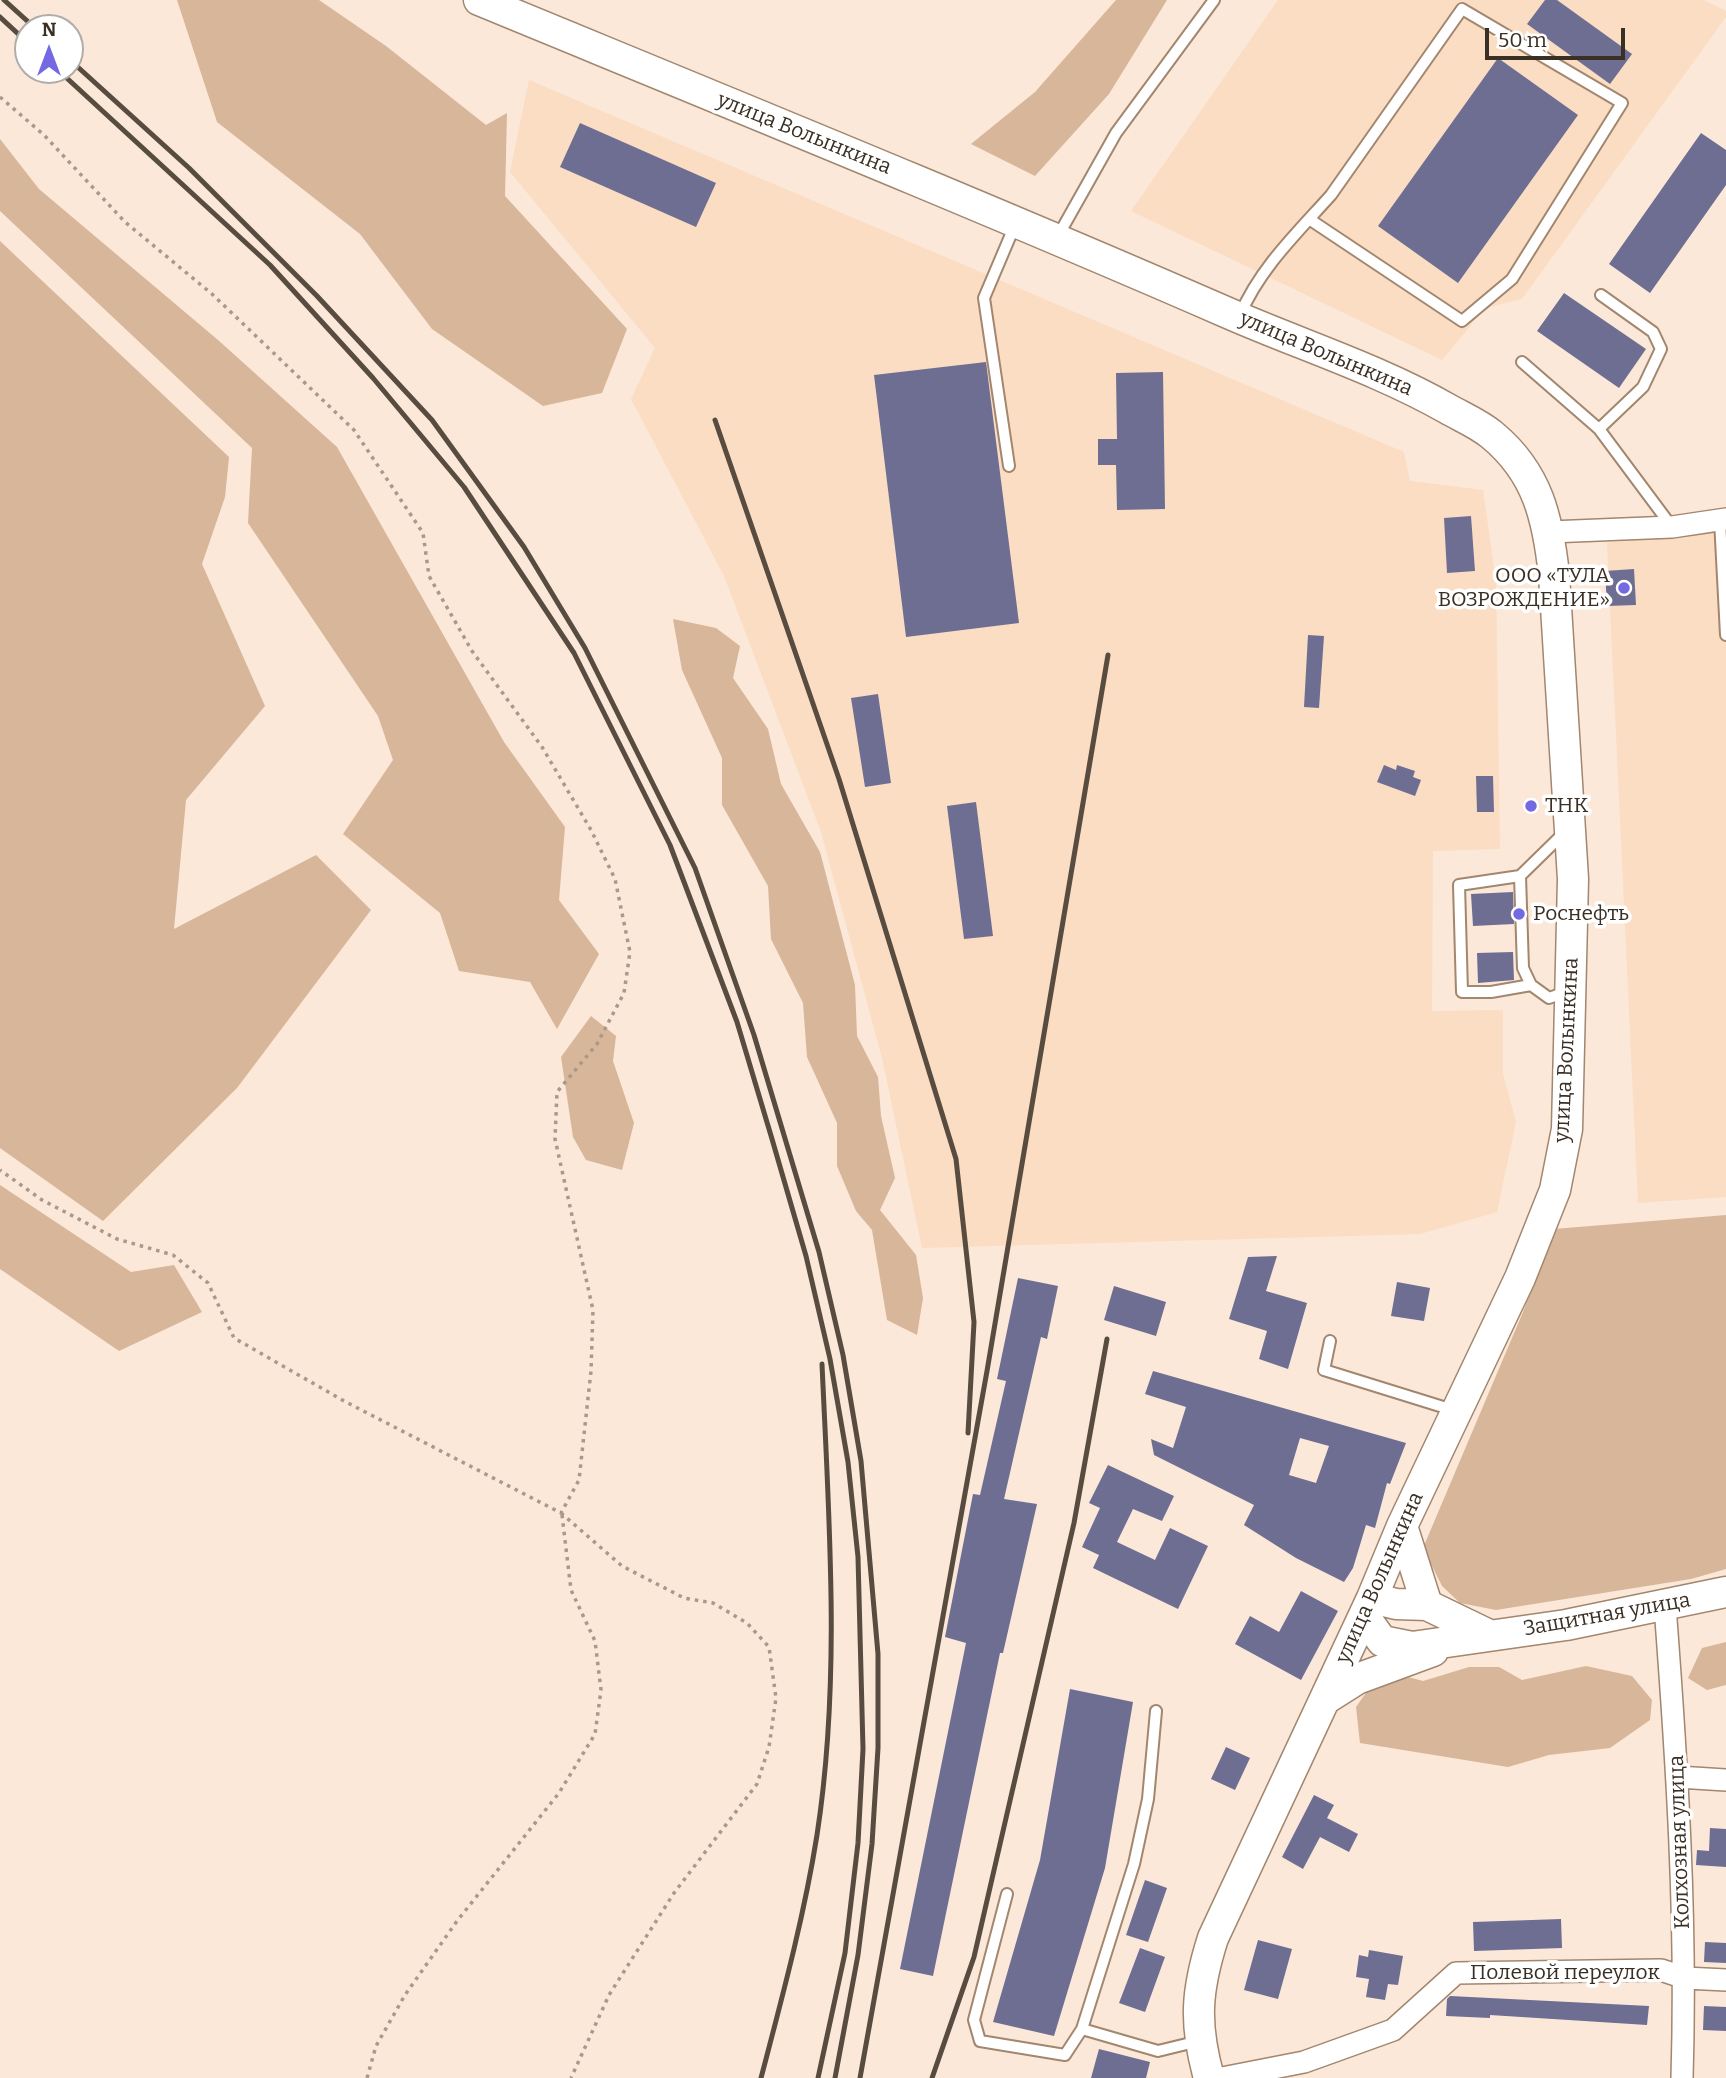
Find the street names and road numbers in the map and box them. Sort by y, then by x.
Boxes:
street label: улица Волынкина [713,88,895,180]
street label: улица Волынкина [1236,306,1416,402]
street label: улица Волынкина [1550,957,1584,1143]
street label: улица Волынкина [1331,1488,1429,1668]
street label: Защитная улица [1521,1588,1693,1642]
street label: Колхозная улица [1664,1754,1696,1930]
street label: Полевой переулок [1470,1960,1660,1986]

